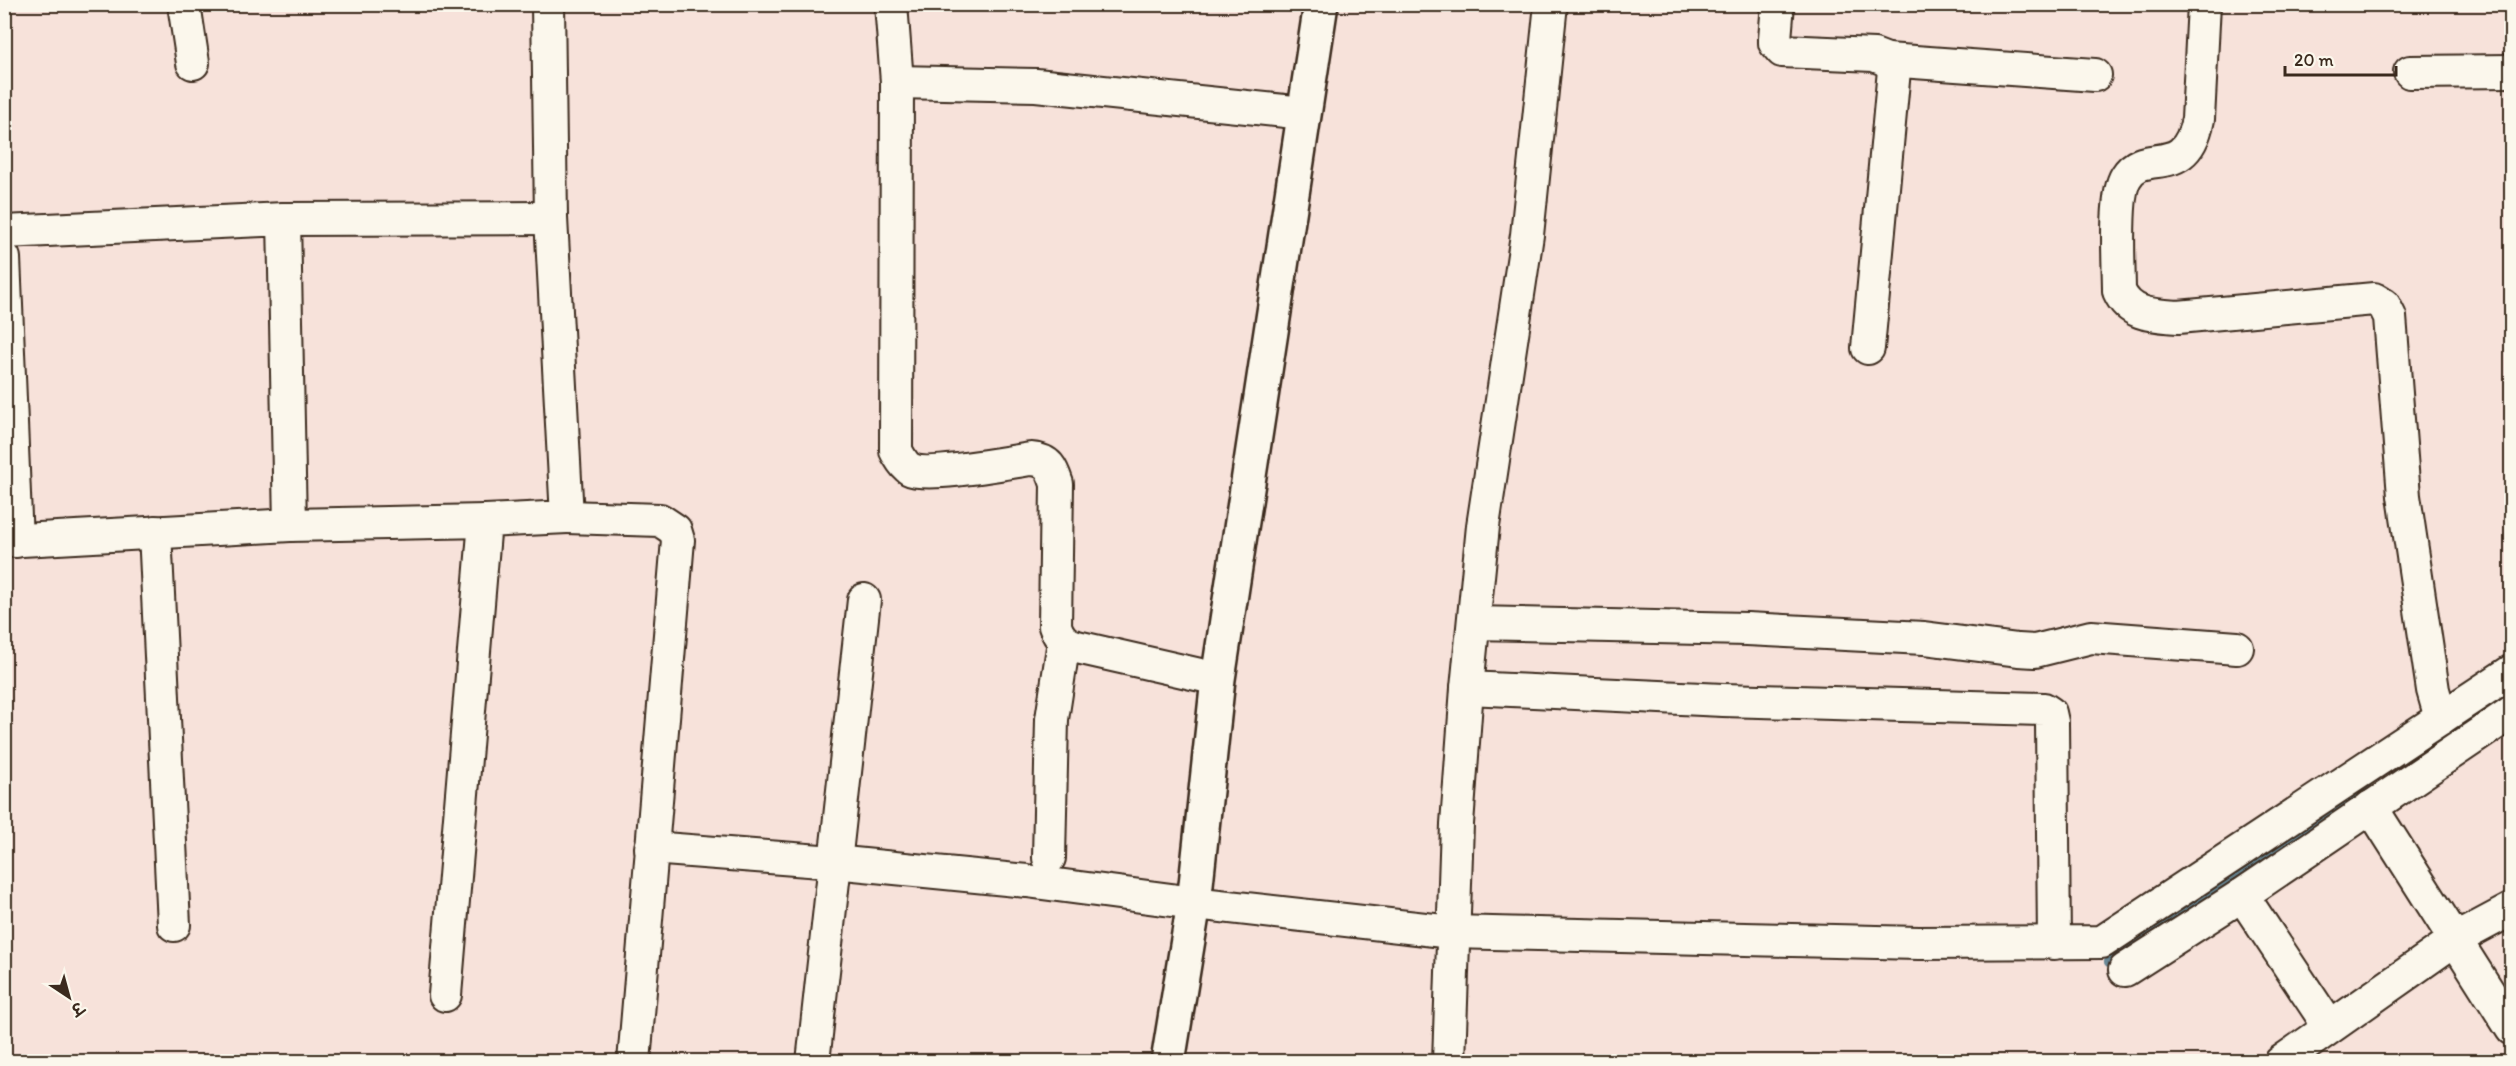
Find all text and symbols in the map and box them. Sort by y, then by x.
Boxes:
scale bar [2285,39,2396,77]
text: 20 m [2294,49,2334,71]
north arrow [39,967,99,1027]
text: उ [67,997,89,1020]

